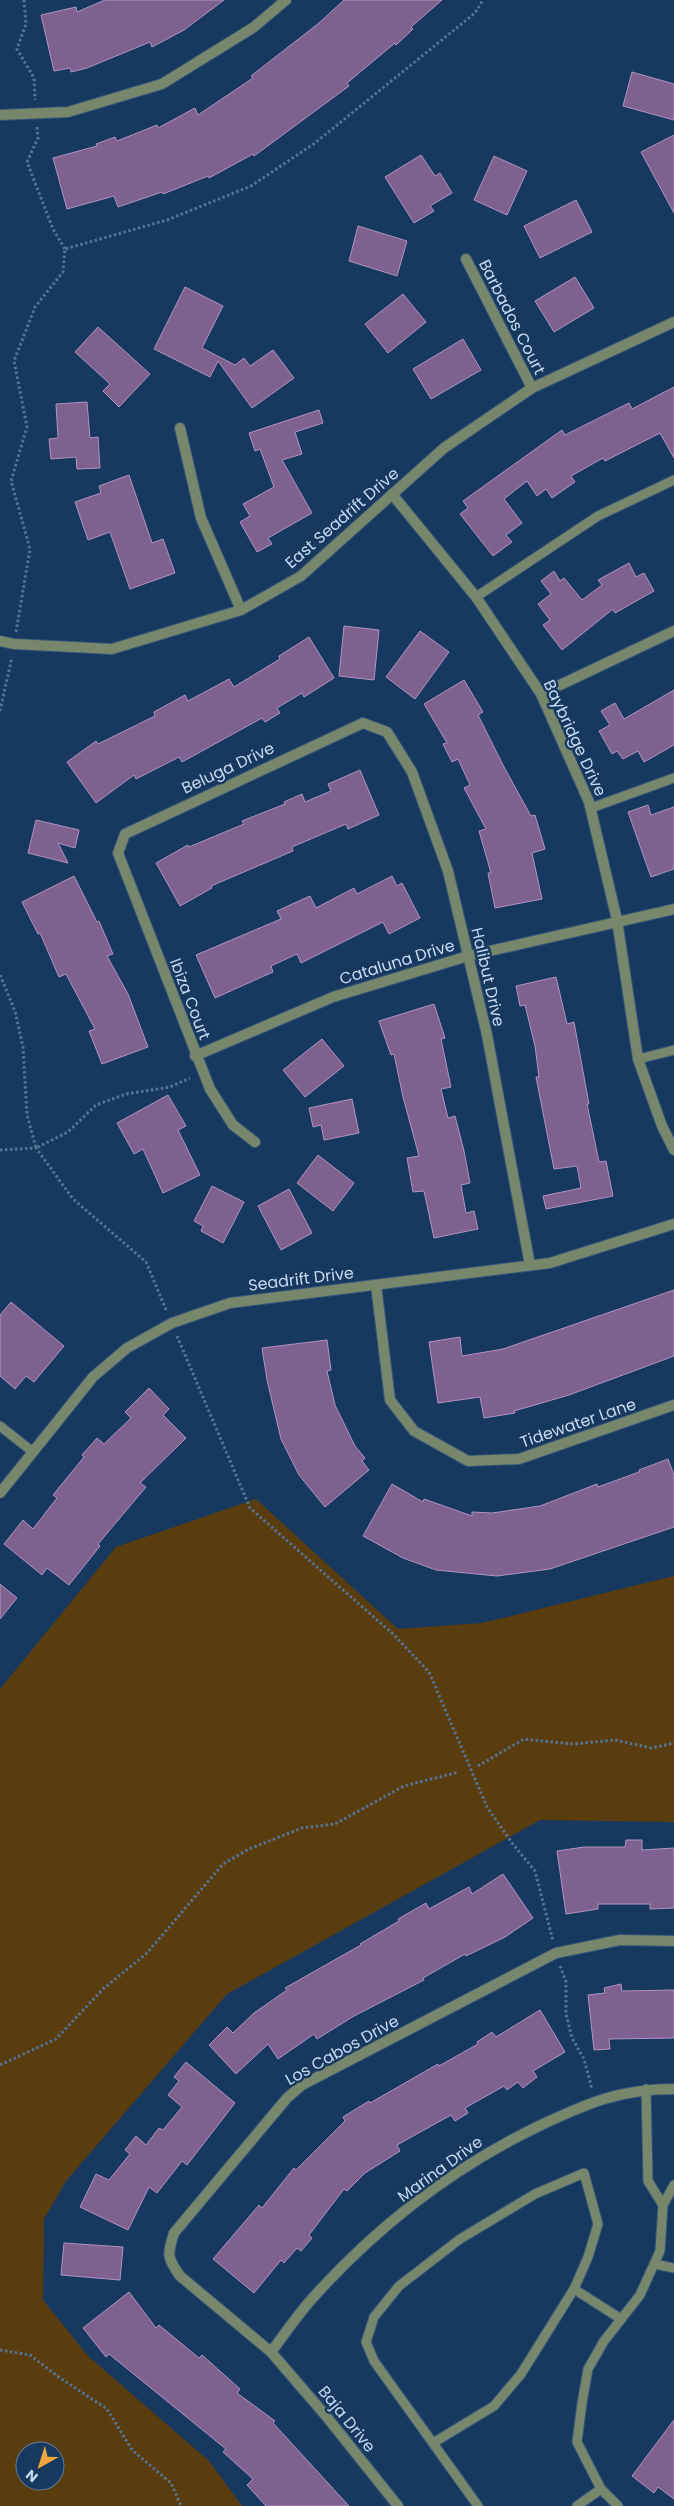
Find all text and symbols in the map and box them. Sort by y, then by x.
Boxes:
street label: Barbados Court [473,255,551,379]
street label: East Seadrift Drive [280,462,404,574]
street label: Baybridge Drive [538,676,612,800]
street label: Beluga Drive [178,736,278,800]
street label: Halibut Drive [465,925,511,1029]
street label: Cataluna Drive [337,934,458,990]
street label: Ibiza Court [164,955,216,1043]
street label: Seadrift Drive [247,1261,355,1297]
street label: Tidewater Lane [517,1392,639,1454]
street label: Los Cabos Drive [281,2009,403,2091]
street label: Marina Drive [393,2130,487,2208]
street label: Baja Drive [313,2381,381,2457]
north arrow [15,2441,65,2491]
text: N [21,2465,42,2487]

